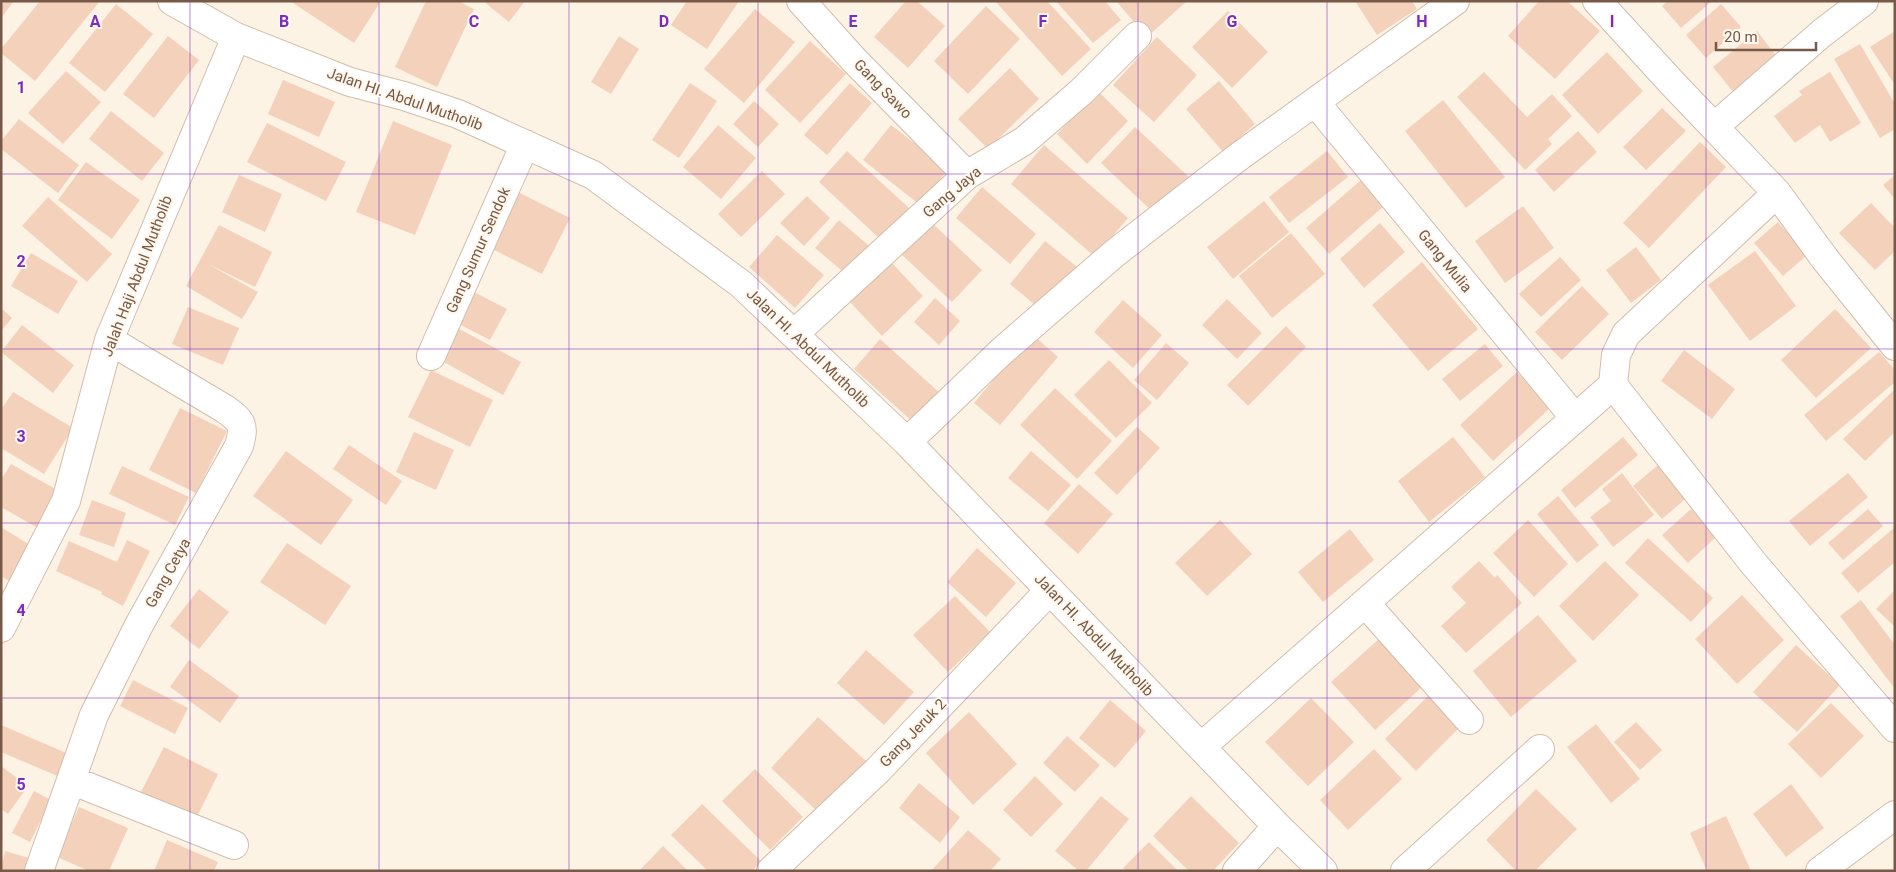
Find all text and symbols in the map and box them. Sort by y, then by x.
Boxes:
text: A [90,12,101,31]
text: B [279,12,289,31]
text: C [469,12,479,31]
text: D [659,12,669,31]
text: E [849,12,858,31]
text: F [1039,12,1048,31]
text: G [1227,12,1238,31]
text: H [1416,12,1428,31]
text: I [1610,12,1614,31]
scale bar [1716,20,1816,52]
text: 20 m [1724,28,1758,46]
street label: Gang Sawo [850,56,916,122]
street label: Jalan HI. Abdul Mutholib [325,64,485,134]
text: 1 [16,78,26,97]
street label: Gang Jaya [919,163,985,221]
street label: Gang Sumur Sendok [442,184,514,316]
street label: Jalah Haji Abdul Mutholib [98,193,176,359]
street label: Gang Mulia [1414,226,1476,296]
text: 2 [16,252,26,271]
street label: Jalan HI. Abdul Mutholib [743,285,873,411]
text: 3 [16,427,26,446]
street label: Gang Cetya [142,535,194,611]
street label: Jalan HI. Abdul Mutholib [1031,570,1157,700]
text: 4 [16,601,26,620]
street label: Gang Jeruk 2 [876,695,950,771]
text: 5 [16,775,26,794]

